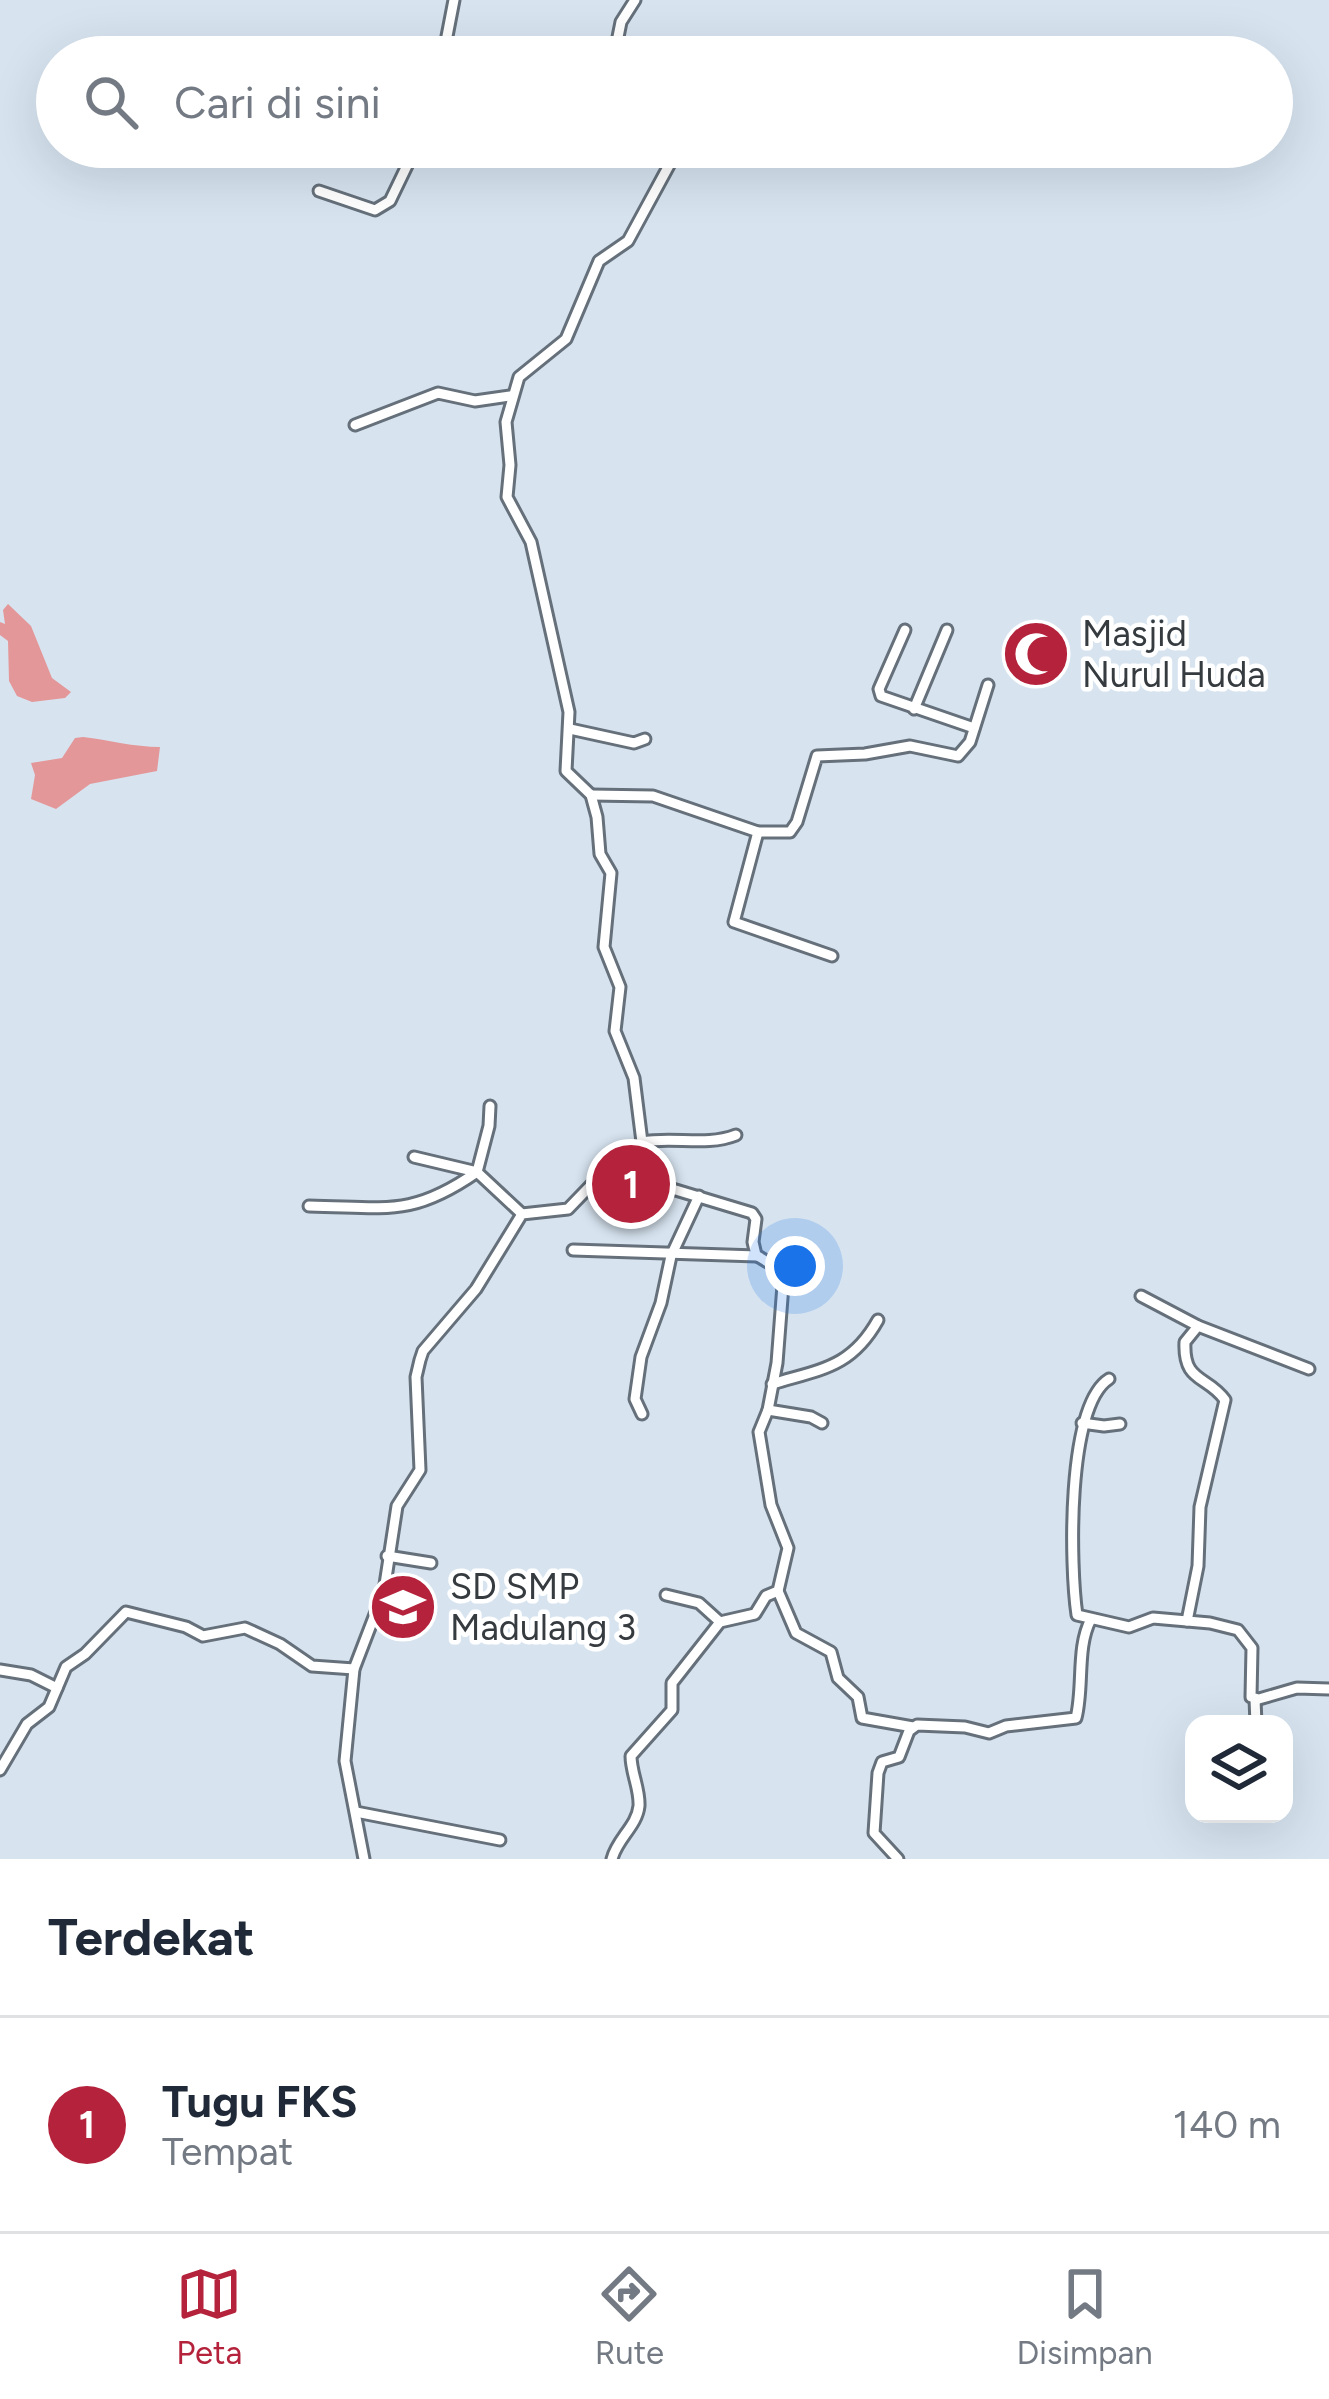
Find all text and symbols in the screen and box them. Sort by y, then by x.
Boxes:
search box [36,36,1293,168]
icon: search [78,69,144,135]
text: Cari di sini [174,75,381,129]
place label: Masjid Nurul Huda [1082,612,1266,696]
mosque icon: Masjid Nurul Huda [1001,619,1071,689]
pin: 1 [592,1139,670,1229]
your location [765,1236,825,1296]
place label: SD SMP Madulang 3 [450,1565,636,1649]
school or university icon: SD SMP Madulang 3 [368,1572,438,1642]
map controls [1185,1715,1293,1823]
button: layers [1185,1715,1293,1823]
text: Terdekat [48,1907,254,1968]
text: Tugu FKS [162,2074,358,2128]
text: 1 [79,2101,95,2148]
text: 140 m [1173,2101,1281,2148]
text: Tempat [162,2128,293,2175]
tab: Peta [176,2261,242,2372]
tab: Rute [595,2261,664,2372]
tab: Disimpan [1017,2261,1153,2372]

